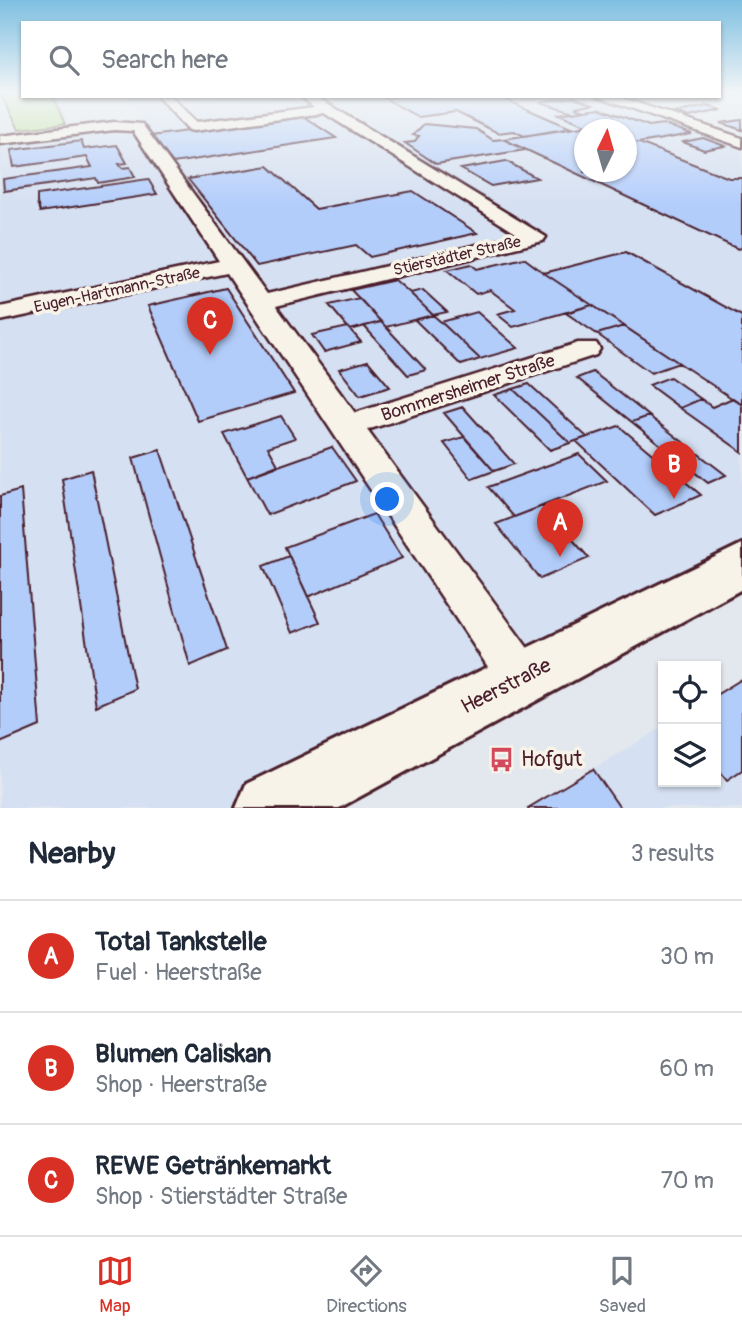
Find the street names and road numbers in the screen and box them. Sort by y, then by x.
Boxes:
street label: Stierstädter Straße [391,232,523,280]
street label: Eugen-Hartmann-Straße [32,263,202,317]
street label: Bommersheimer Straße [378,349,558,427]
street label: Heerstraße [456,652,556,720]

